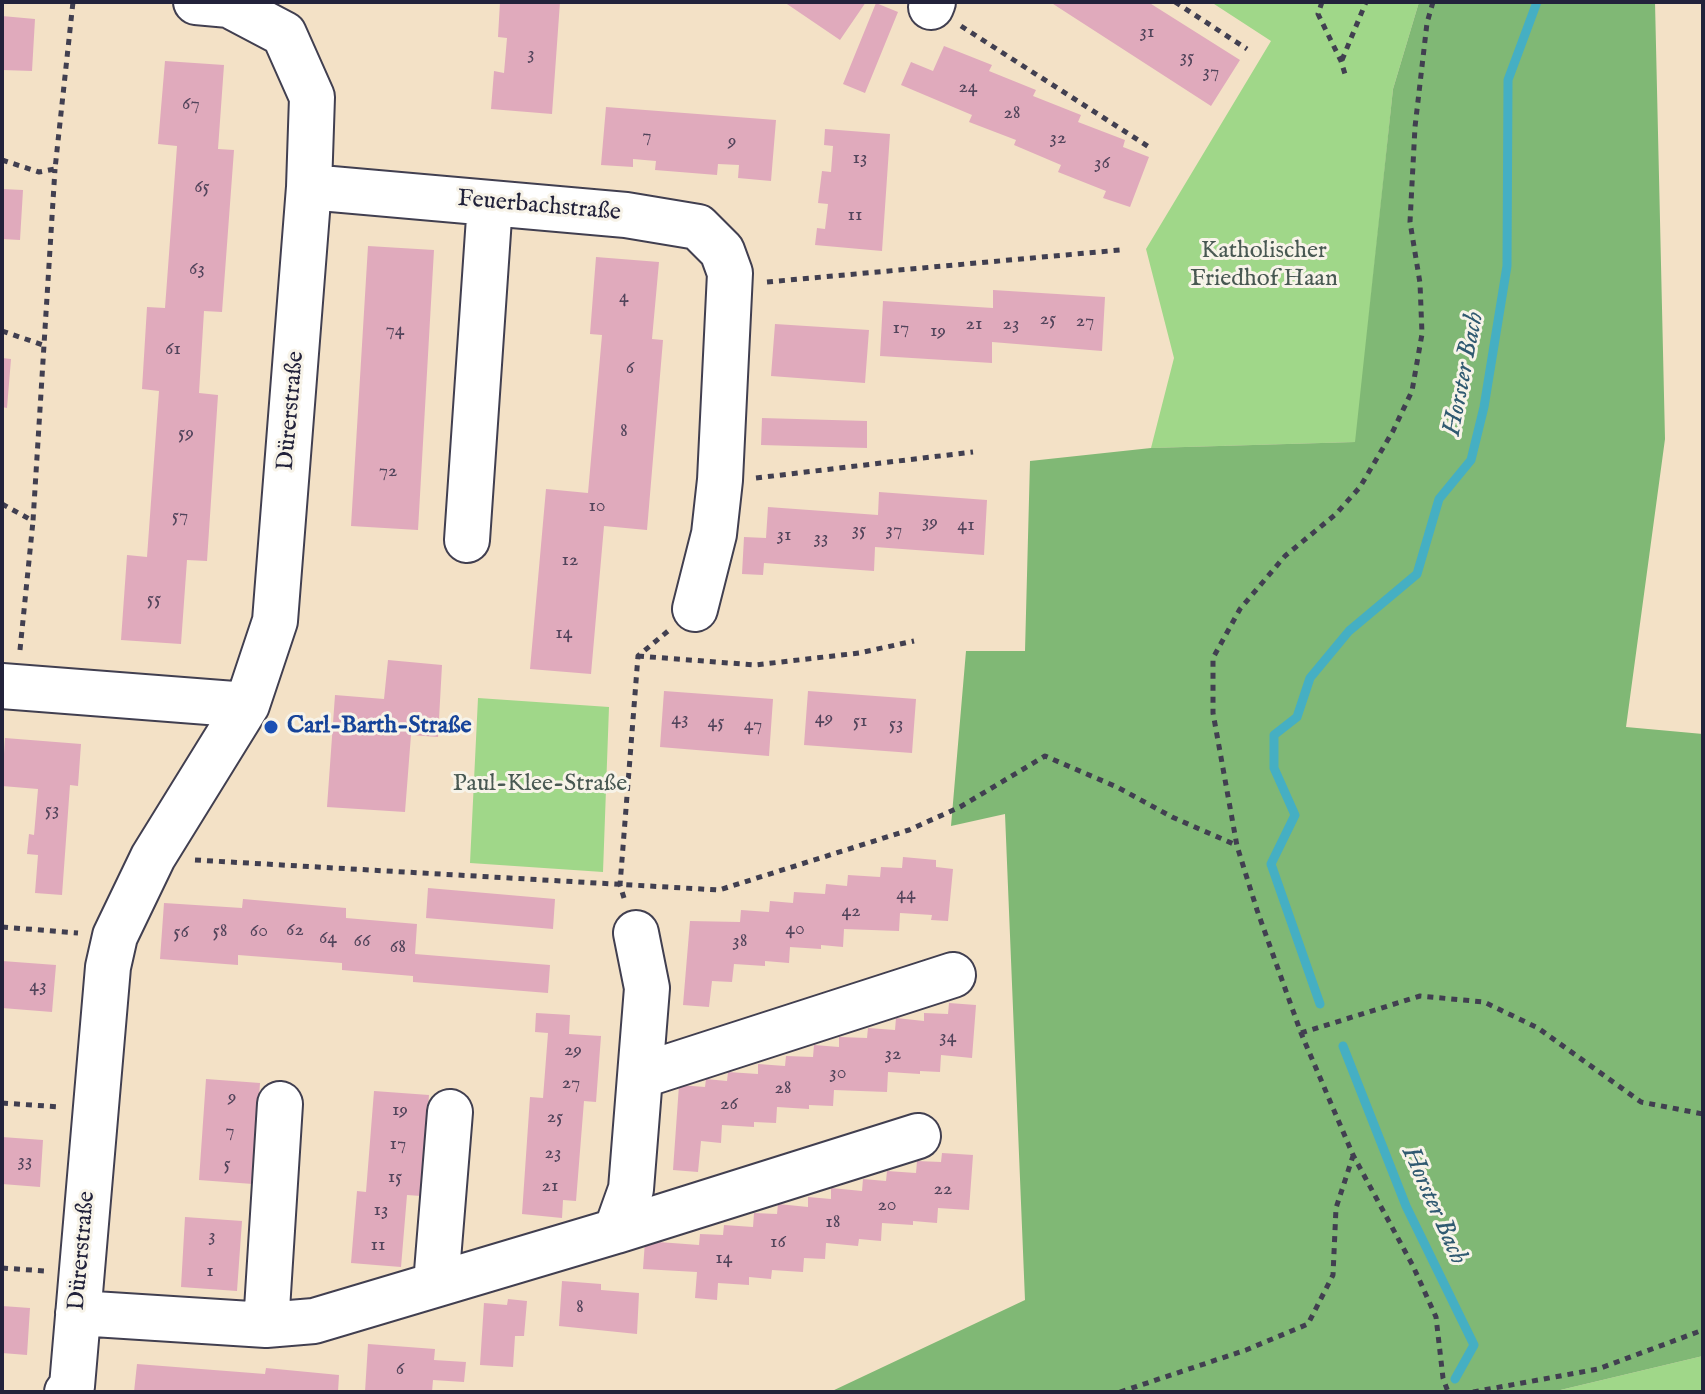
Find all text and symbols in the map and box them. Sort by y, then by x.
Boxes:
house number: 31 [1140,21,1154,45]
house number: 3 [527,43,535,67]
house number: 35 [1180,46,1194,70]
house number: 37 [1203,61,1219,85]
house number: 24 [958,76,978,100]
house number: 67 [182,93,200,117]
house number: 28 [1003,102,1021,126]
house number: 7 [642,125,652,149]
house number: 32 [1050,127,1066,151]
house number: 9 [728,130,736,154]
house number: 13 [853,147,867,171]
house number: 36 [1094,152,1110,176]
house number: 65 [194,176,210,200]
street label: Feuerbachstraße [456,186,622,228]
house number: 11 [848,204,862,228]
park label: Katholischer Friedhof Haan [1190,238,1338,294]
house number: 63 [189,258,205,282]
house number: 4 [619,286,629,310]
house number: 25 [1040,308,1056,332]
water label: Horster Bach [1438,309,1492,439]
house number: 27 [1076,310,1094,334]
house number: 21 [966,313,982,337]
house number: 23 [1003,313,1019,337]
house number: 17 [893,317,909,341]
house number: 74 [385,319,405,343]
house number: 19 [930,320,946,344]
house number: 61 [165,338,181,362]
street label: Dürerstraße [272,350,312,472]
house number: 6 [626,357,634,381]
house number: 8 [620,420,628,444]
house number: 59 [178,422,194,446]
house number: 72 [379,460,397,484]
house number: 10 [588,495,606,519]
house number: 57 [172,505,188,529]
house number: 39 [922,511,938,535]
house number: 41 [957,514,975,538]
house number: 35 [852,519,866,543]
house number: 37 [886,519,902,543]
house number: 31 [777,524,791,548]
house number: 33 [814,527,828,551]
house number: 12 [562,549,578,573]
house number: 55 [147,588,161,612]
house number: 14 [555,622,573,646]
house number: 49 [815,707,833,731]
house number: 43 [671,708,689,732]
house number: 51 [853,710,867,734]
house number: 45 [708,711,724,735]
place label: Carl-Barth-Straße [287,713,471,741]
house number: 53 [889,713,903,737]
house number: 47 [744,714,762,738]
marker: Carl-Barth-Straße [262,718,280,736]
park label: Paul-Klee-Straße [453,771,627,799]
house number: 53 [45,799,59,823]
house number: 44 [896,883,916,907]
house number: 42 [841,900,861,924]
house number: 40 [785,918,805,942]
house number: 62 [286,919,304,943]
house number: 58 [212,920,228,944]
house number: 60 [250,920,268,944]
house number: 56 [173,921,189,945]
house number: 64 [319,927,337,951]
house number: 66 [354,930,370,954]
house number: 38 [732,930,748,954]
house number: 68 [390,936,406,960]
house number: 43 [29,975,47,999]
house number: 34 [939,1026,957,1050]
house number: 29 [564,1039,582,1063]
house number: 32 [885,1043,901,1067]
house number: 30 [829,1062,847,1086]
house number: 27 [562,1072,580,1096]
house number: 28 [774,1077,792,1101]
house number: 9 [228,1086,236,1110]
house number: 26 [720,1093,738,1117]
house number: 19 [392,1099,408,1123]
house number: 25 [547,1106,563,1130]
house number: 7 [225,1120,235,1144]
house number: 17 [390,1133,406,1157]
house number: 23 [545,1142,561,1166]
water label: Horster Bach [1393,1142,1473,1270]
house number: 33 [18,1150,32,1174]
house number: 5 [223,1153,231,1177]
house number: 15 [388,1166,402,1190]
house number: 21 [542,1175,558,1199]
house number: 22 [934,1178,952,1202]
street label: Dürerstraße [63,1190,103,1312]
house number: 20 [877,1194,897,1218]
house number: 13 [374,1199,388,1223]
house number: 18 [825,1211,841,1235]
house number: 3 [208,1225,216,1249]
house number: 16 [770,1231,786,1255]
house number: 11 [371,1234,385,1258]
house number: 14 [715,1247,733,1271]
house number: 1 [206,1260,214,1284]
house number: 8 [576,1296,584,1320]
house number: 6 [396,1358,404,1382]

